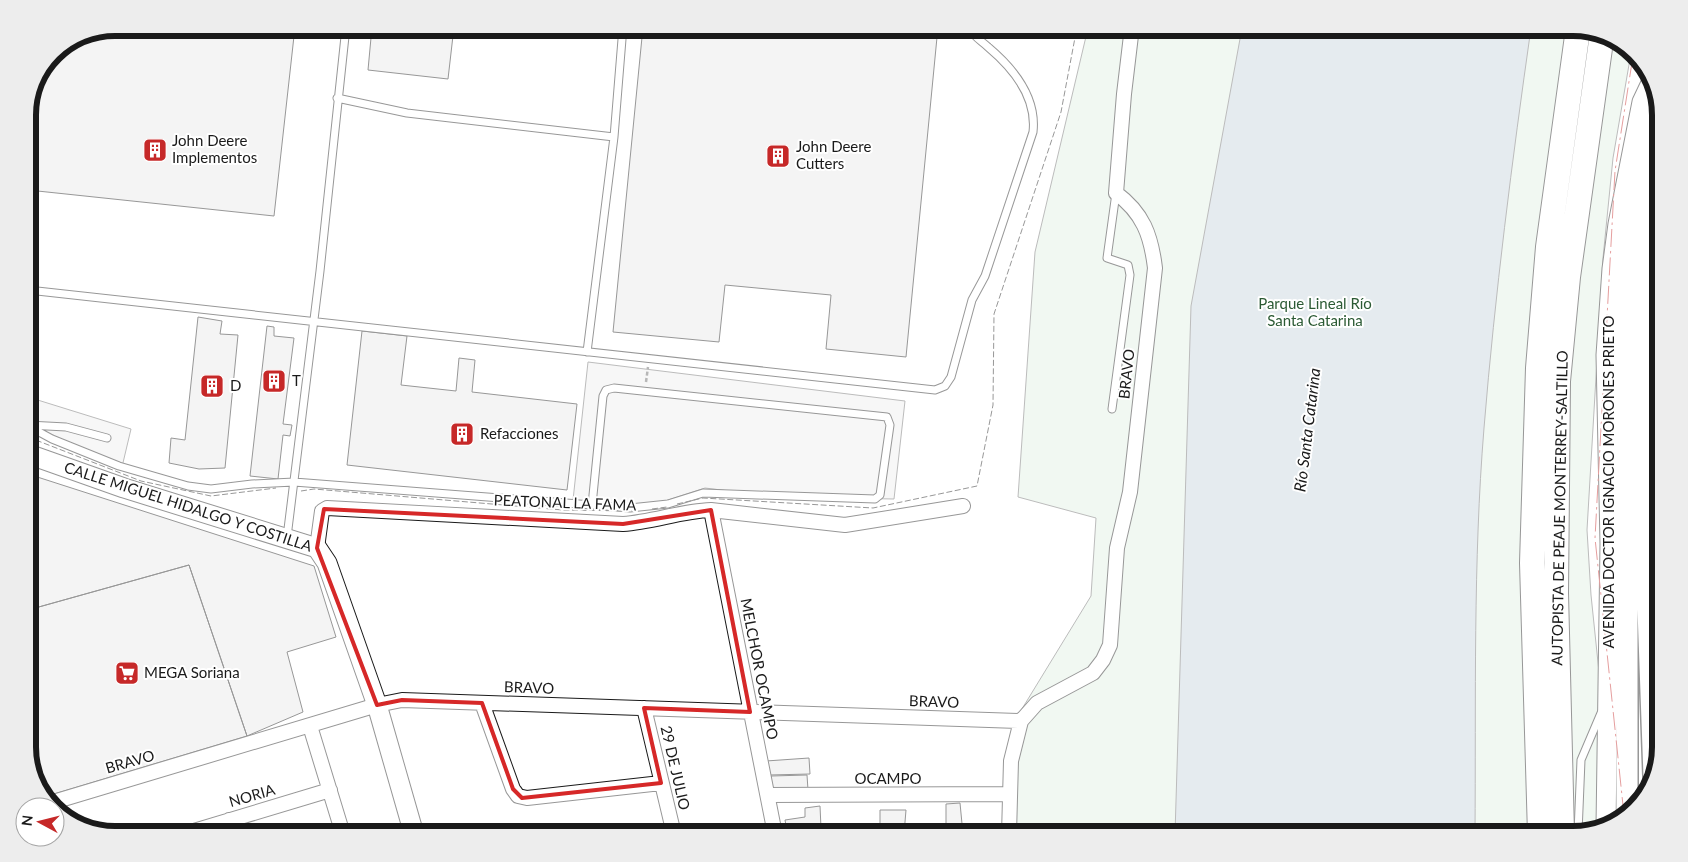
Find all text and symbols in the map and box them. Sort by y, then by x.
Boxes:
place label: John Deere Implementos [172,131,257,166]
building icon: John Deere Implementos [142,137,168,163]
place label: John Deere Cutters [796,137,871,172]
building icon: John Deere Cutters [765,143,791,169]
park label: Parque Lineal Río Santa Catarina [1258,294,1372,329]
street label: AVENIDA DOCTOR IGNACIO MORONES PRIETO [1599,315,1617,649]
street label: BRAVO [1114,348,1138,400]
street label: AUTOPISTA DE PEAJE MONTERREY-SALTILLO [1547,350,1571,666]
water label: Río Santa Catarina [1289,367,1324,493]
building icon: T [261,368,287,394]
place label: T [292,371,301,389]
building icon: D [199,373,225,399]
place label: D [230,376,241,394]
building icon: Refacciones [449,421,475,447]
place label: Refacciones [480,424,559,442]
street label: CALLE MIGUEL HIDALGO Y COSTILLA [62,457,315,555]
street label: PEATONAL LA FAMA [493,491,638,514]
street label: MELCHOR OCAMPO [737,597,783,741]
supermarket icon: MEGA Soriana [114,660,140,686]
place label: MEGA Soriana [144,663,240,681]
street label: BRAVO [504,677,554,697]
street label: BRAVO [909,691,959,711]
street label: 29 DE JULIO [658,724,694,812]
street label: BRAVO [103,745,156,777]
street label: OCAMPO [854,769,922,787]
street label: NORIA [227,780,278,810]
north arrow [15,797,65,847]
text: N [18,814,36,827]

